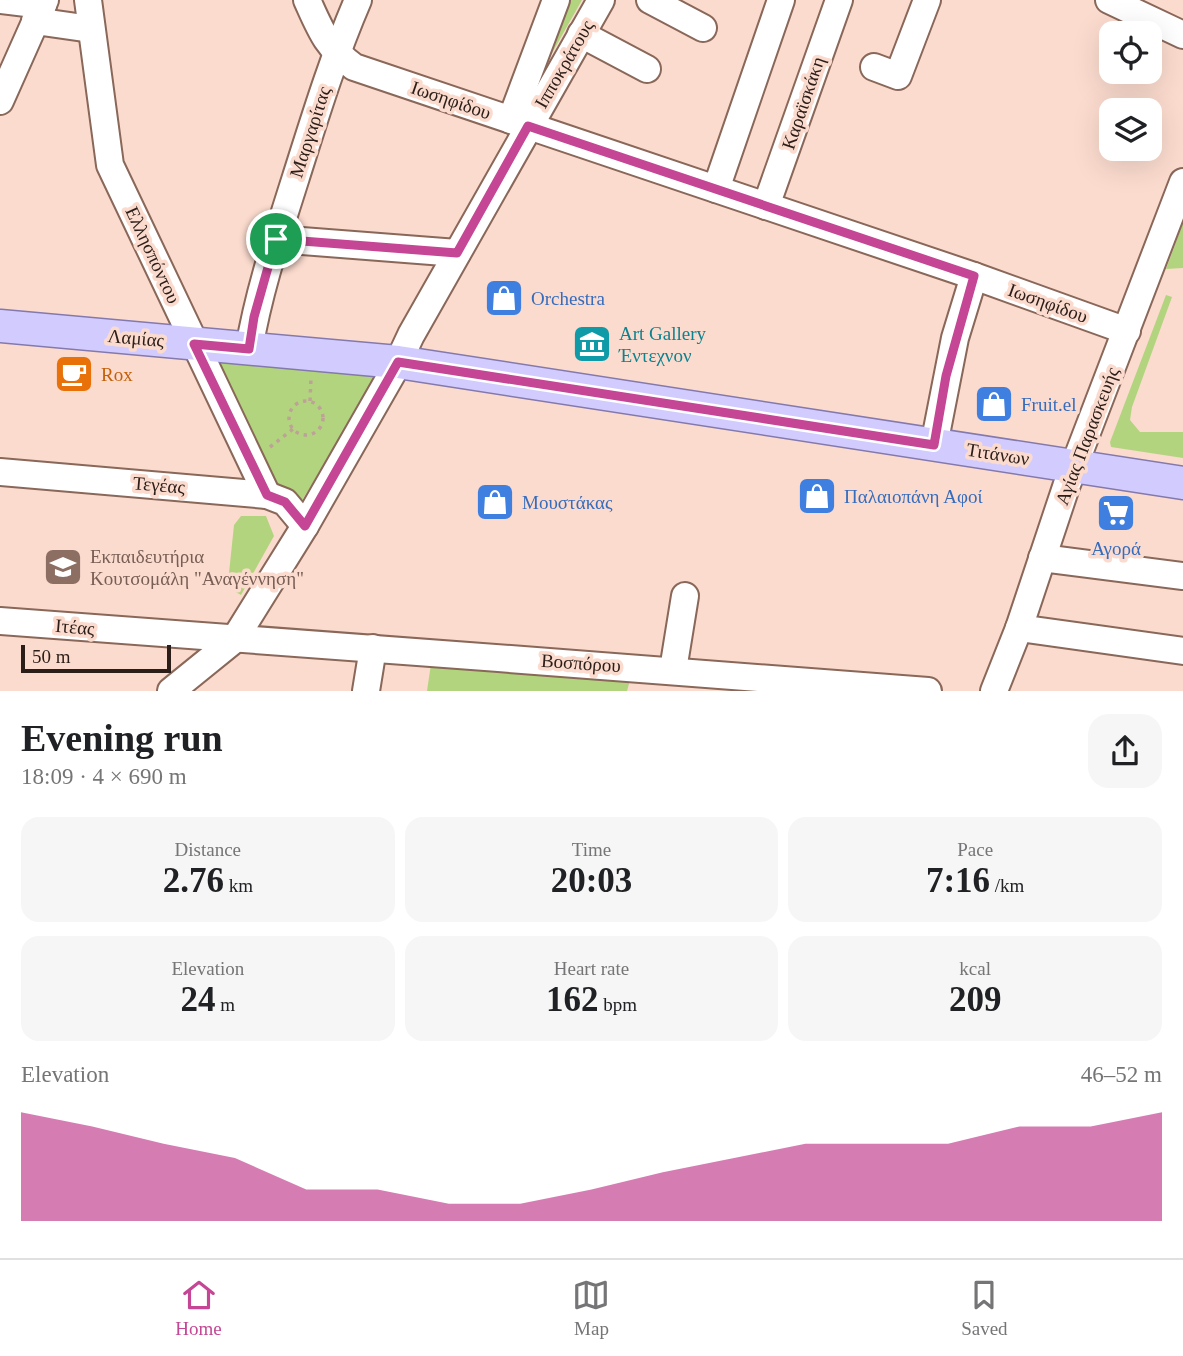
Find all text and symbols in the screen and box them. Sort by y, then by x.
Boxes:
street label: Ιπποκράτους [530,16,598,112]
map controls [1099,21,1162,161]
button: locate [1099,21,1162,84]
street label: Καραϊσκάκη [777,54,829,152]
street label: Ιωσηφίδου [408,77,494,123]
street label: Μαργαρίτας [285,83,335,180]
button: layers [1099,98,1162,161]
street label: Ελλησπόντου [121,203,185,307]
pin [246,209,306,269]
icon: arrive [257,220,295,258]
shop icon: Orchestra [483,277,525,319]
street label: Ιωσηφίδου [1005,279,1091,327]
place label: Orchestra [531,288,605,309]
museum icon: Art Gallery Έντεχνον [571,323,613,365]
place label: Art Gallery Έντεχνον [618,323,707,366]
street label: Λαμίας [107,325,166,351]
cafe icon: Rox [53,353,95,395]
place label: Rox [101,364,133,385]
street label: Αγίας Παρασκευής [1051,364,1123,508]
shop icon: Fruit.el [973,383,1015,425]
place label: Fruit.el [1021,394,1076,415]
street label: Τιτάνων [965,439,1031,469]
street label: Τεγέας [132,472,186,498]
shop icon: Παλαιοπάνη Αφοί [796,475,838,517]
shop icon: Μουστάκας [474,481,516,523]
place label: Παλαιοπάνη Αφοί [844,486,983,507]
place label: Μουστάκας [522,492,613,513]
supermarket icon: Αγορά [1095,492,1137,534]
place label: Αγορά [1091,538,1141,559]
school or university icon: Εκπαιδευτήρια Κουτσομάλη "Αναγέννηση" [42,546,84,588]
place label: Εκπαιδευτήρια Κουτσομάλη "Αναγέννηση" [90,546,304,589]
street label: Ιτέας [54,615,96,639]
scale bar [21,642,172,674]
text: 50 m [32,646,71,667]
street label: Βοσπόρου [540,650,622,676]
button: share [1088,714,1162,788]
text: Evening run [21,717,223,759]
text: 18:09 · 4 × 690 m [21,764,187,789]
text: Distance [175,839,241,860]
text: Time [572,839,611,860]
text: Pace [957,839,993,860]
text: 2.76 [163,861,224,900]
text: 20:03 [551,861,632,900]
text: 7:16 [926,861,990,900]
text: km [224,875,253,896]
text: /km [990,875,1024,896]
text: Elevation [171,958,244,979]
text: Heart rate [554,958,629,979]
text: kcal [959,958,991,979]
text: 24 [181,980,216,1019]
text: 162 [546,980,598,1019]
text: 209 [949,980,1001,1019]
text: m [216,994,235,1015]
text: bpm [598,994,637,1015]
text: Elevation [21,1062,109,1087]
text: 46–52 m [1081,1062,1162,1087]
tab: Home [175,1276,222,1340]
tab: Map [572,1276,610,1340]
tab: Saved [961,1276,1008,1340]

